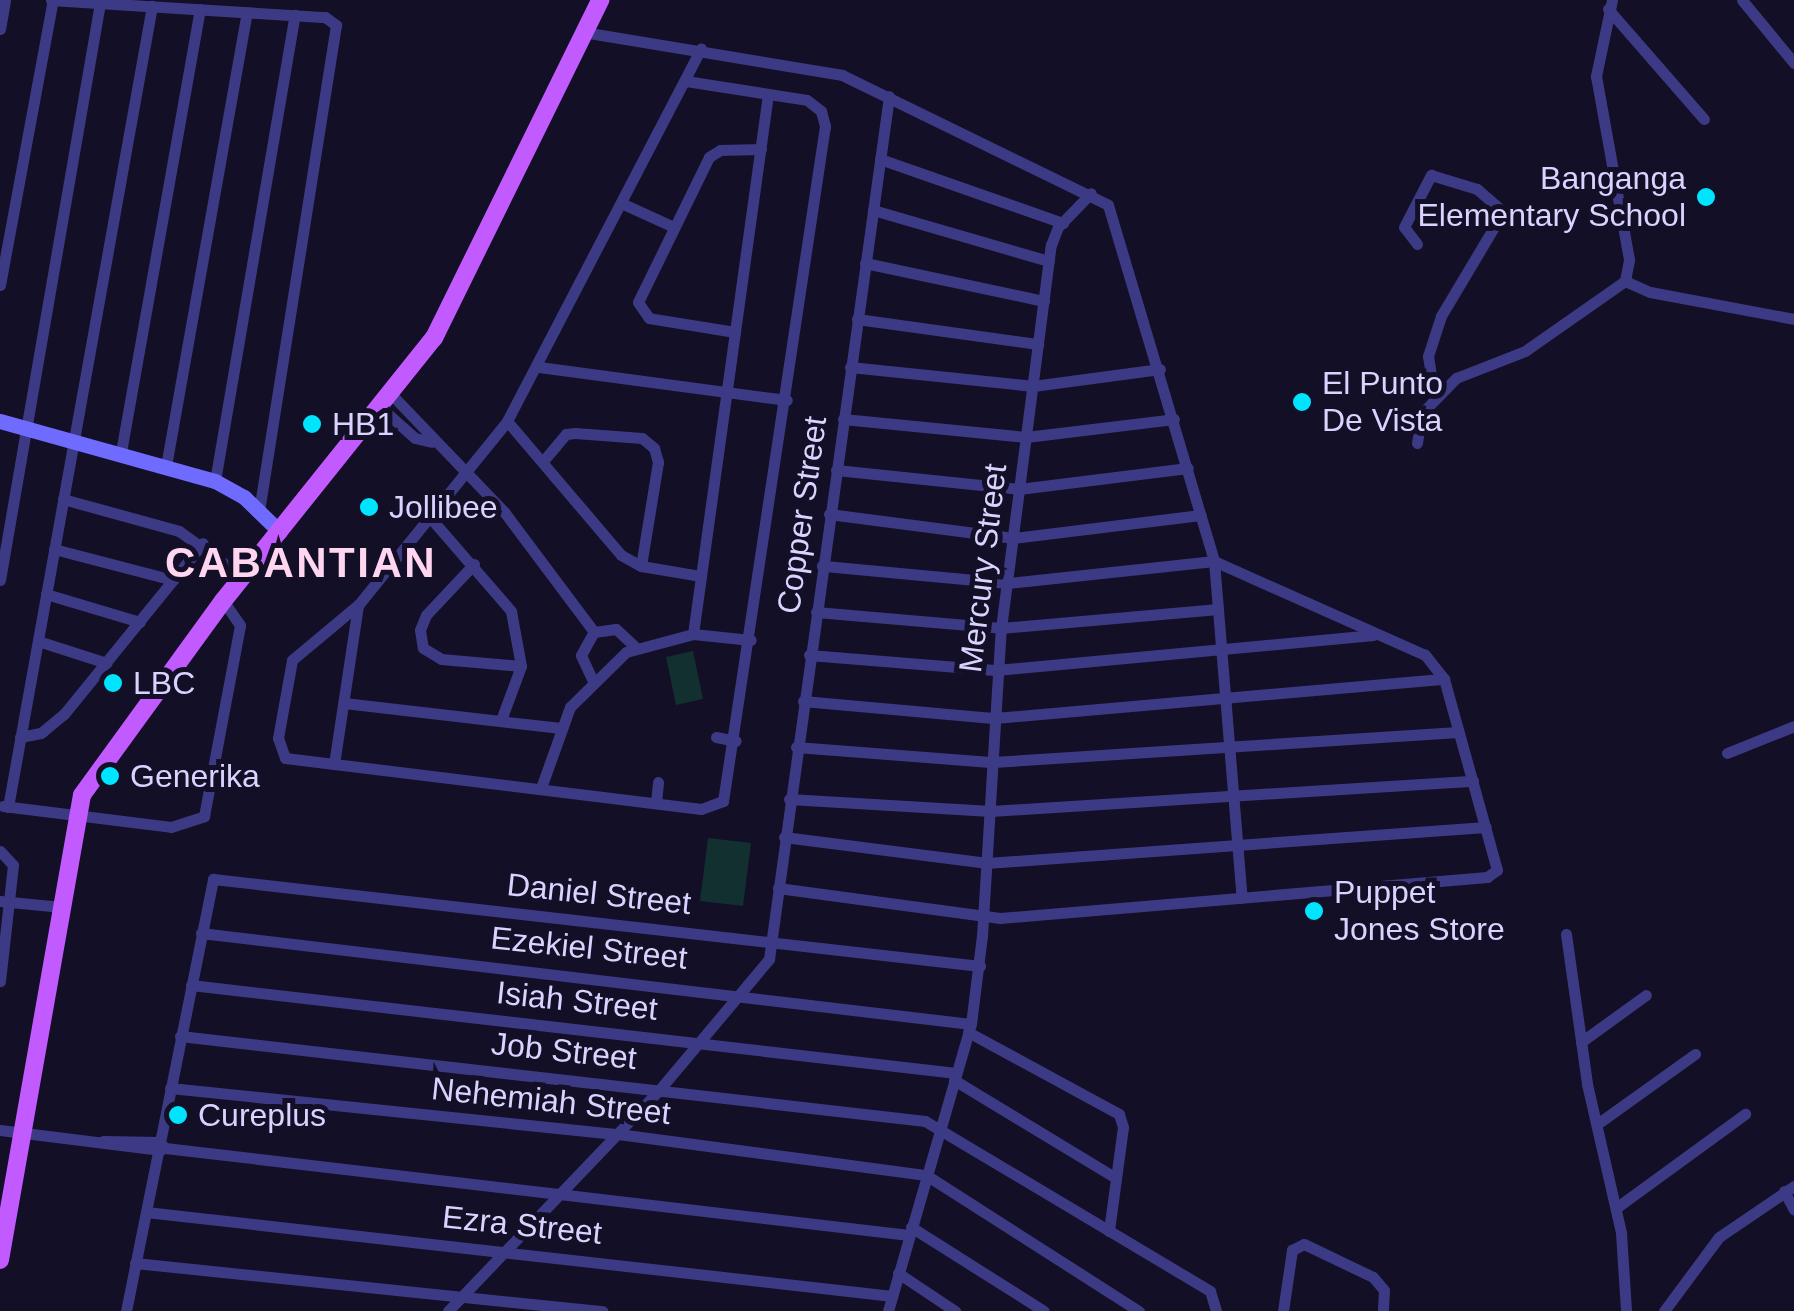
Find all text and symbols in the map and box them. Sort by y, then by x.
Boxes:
place label: Banganga Elementary School [1417,160,1686,235]
marker: Banganga Elementary School [1695,186,1717,208]
place label: El Punto De Vista [1322,365,1443,440]
marker: El Punto De Vista [1291,391,1313,413]
place label: HB1 [332,405,394,443]
marker: HB1 [301,413,323,435]
street label: Copper Street [769,414,835,616]
street label: Mercury Street [951,462,1015,674]
place label: Jollibee [389,488,498,526]
marker: Jollibee [358,496,380,518]
district label: CABANTIAN [165,538,437,588]
place label: LBC [133,664,195,702]
marker: LBC [102,672,124,694]
place label: Generika [130,757,260,795]
marker: Generika [99,765,121,787]
street label: Daniel Street [505,865,693,923]
place label: Puppet Jones Store [1334,874,1505,949]
marker: Puppet Jones Store [1303,900,1325,922]
street label: Ezekiel Street [489,919,689,977]
street label: Isiah Street [495,973,659,1029]
street label: Job Street [489,1024,639,1078]
street label: Nehemiah Street [430,1069,672,1133]
place label: Cureplus [198,1096,326,1134]
marker: Cureplus [167,1104,189,1126]
street label: Ezra Street [440,1198,604,1252]

